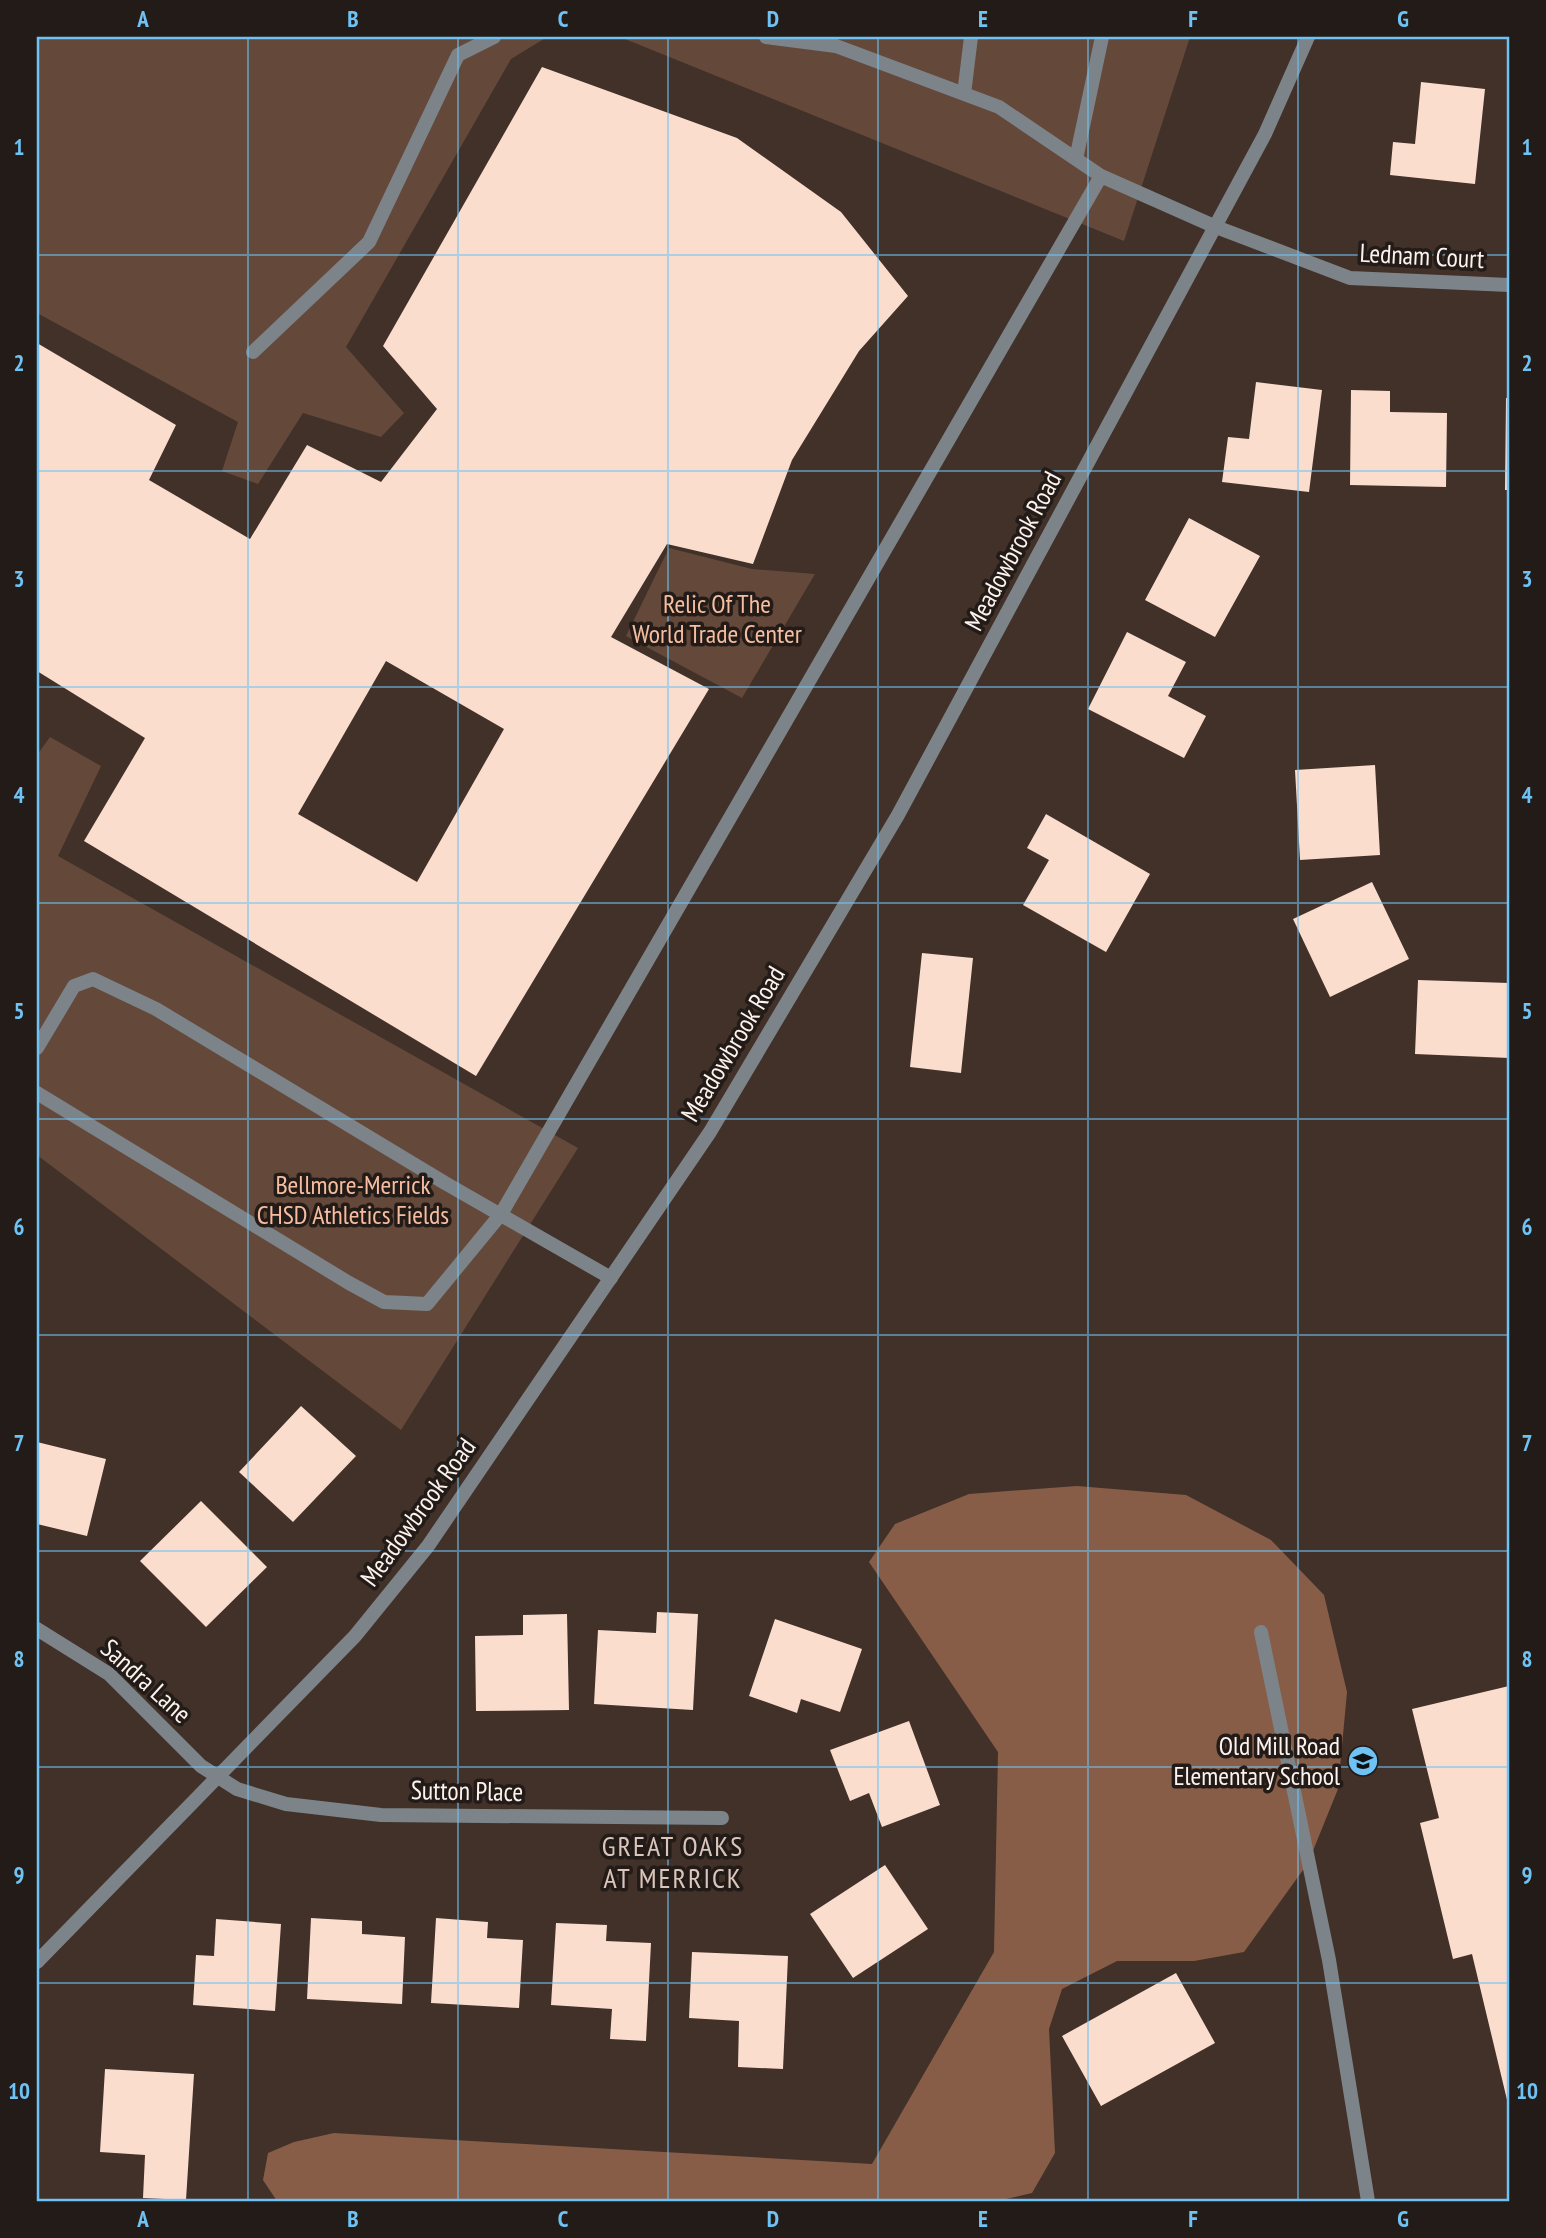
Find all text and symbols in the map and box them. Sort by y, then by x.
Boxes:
text: A [136,4,149,33]
text: B [347,4,359,33]
text: C [558,4,569,33]
text: D [767,4,779,33]
text: E [978,4,988,33]
text: F [1188,4,1198,33]
text: G [1397,4,1409,33]
text: 1 [14,132,25,161]
text: 1 [1522,132,1533,161]
street label: Lednam Court [1359,236,1485,275]
text: 2 [14,348,25,377]
text: 2 [1522,348,1533,377]
street label: Meadowbrook Road [957,466,1068,636]
text: 3 [14,564,25,593]
text: 3 [1522,564,1533,593]
park label: Relic Of The World Trade Center [632,587,802,650]
text: 4 [14,780,25,809]
text: 4 [1522,780,1533,809]
street label: Meadowbrook Road [673,960,792,1127]
text: 5 [14,996,25,1025]
text: 5 [1522,996,1533,1025]
park label: Bellmore-Merrick CHSD Athletics Fields [257,1168,449,1231]
text: 6 [14,1212,25,1241]
text: 6 [1522,1212,1533,1241]
text: 7 [14,1428,25,1457]
text: 7 [1522,1428,1533,1457]
street label: Meadowbrook Road [353,1431,483,1592]
street label: Sandra Lane [94,1631,198,1730]
text: 8 [14,1644,25,1673]
text: 8 [1522,1644,1533,1673]
place label: Old Mill Road Elementary School [1173,1729,1340,1792]
school or university icon: Old Mill Road Elementary School [1346,1744,1380,1778]
street label: Sutton Place [411,1773,523,1808]
district label: GREAT OAKS AT MERRICK [602,1827,744,1896]
text: 9 [14,1860,25,1889]
text: 9 [1522,1860,1533,1889]
text: 10 [8,2076,30,2105]
text: 10 [1516,2076,1538,2105]
text: A [136,2204,149,2233]
text: B [347,2204,359,2233]
text: C [558,2204,569,2233]
text: D [767,2204,779,2233]
text: E [978,2204,988,2233]
text: F [1188,2204,1198,2233]
text: G [1397,2204,1409,2233]

